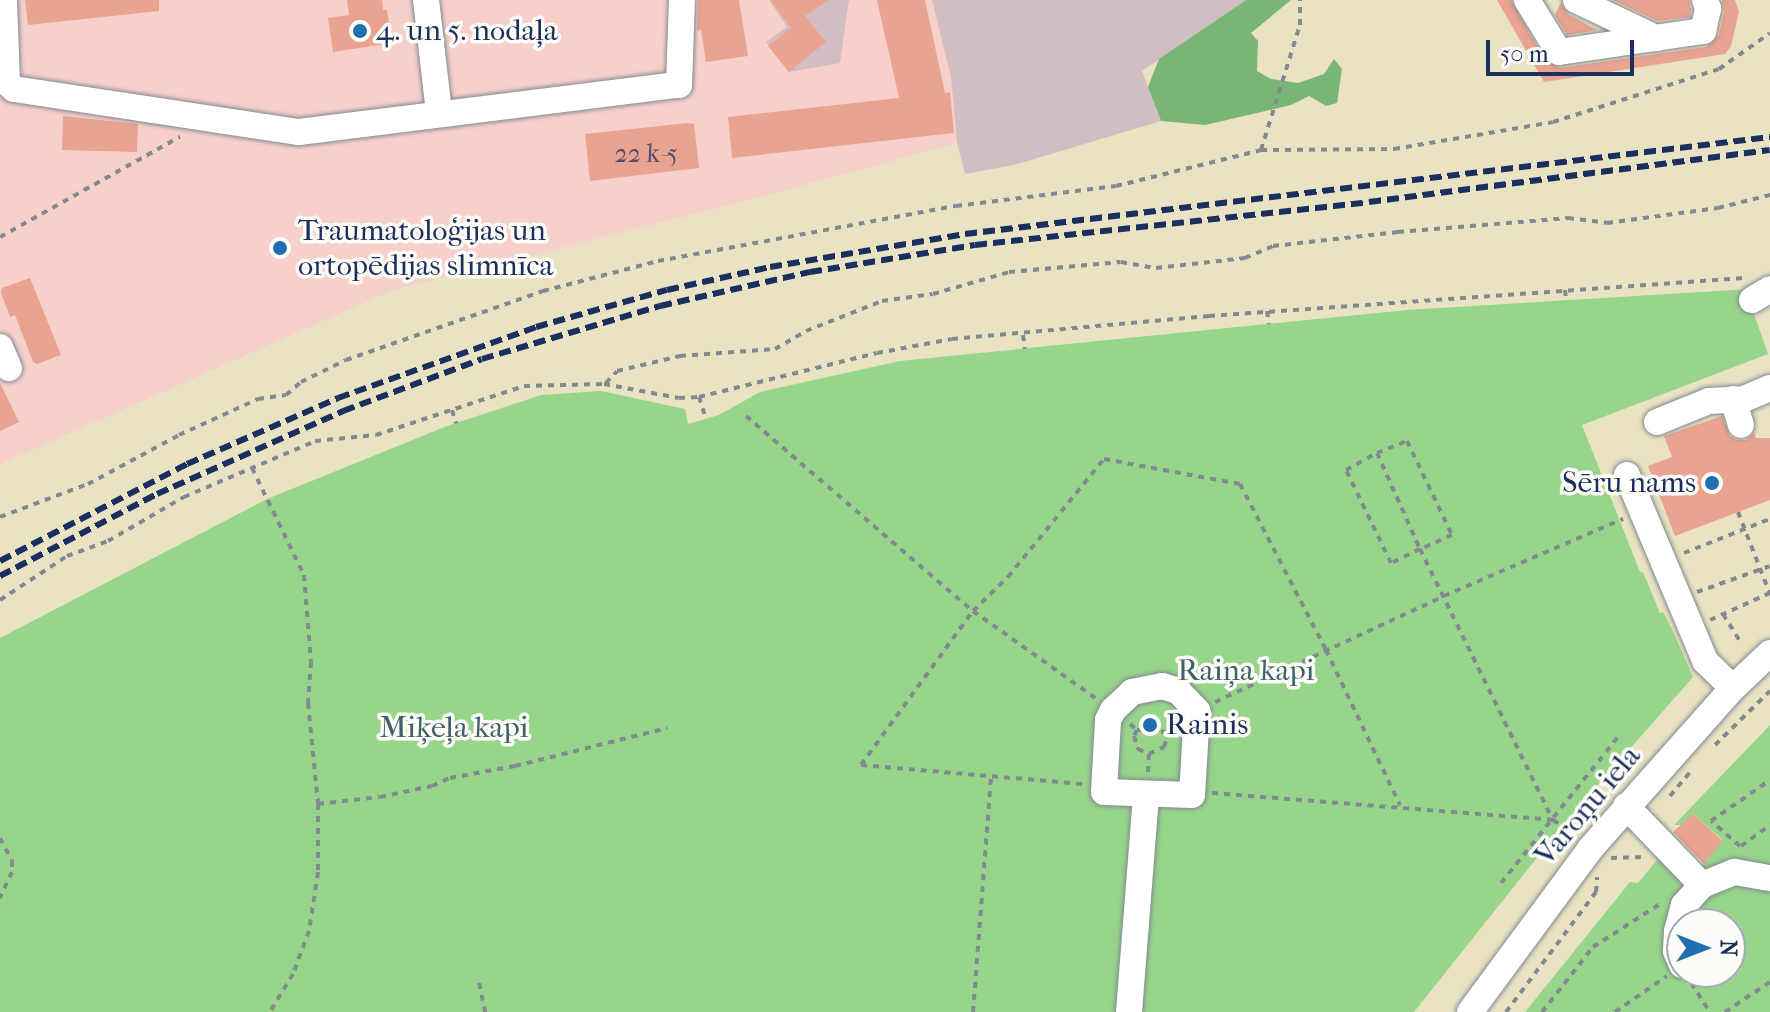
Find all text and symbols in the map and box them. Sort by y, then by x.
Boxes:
place label: 4. un 5. nodaļa [376,13,558,49]
marker: 4. un 5. nodaļa [351,22,369,40]
scale bar [1490,24,1638,74]
text: 50 m [1500,40,1549,68]
house number: 22 k-5 [614,138,678,170]
place label: Traumatoloģijas un ortopēdijas slimnīca [298,213,553,284]
marker: Traumatoloģijas un ortopēdijas slimnīca [269,237,291,259]
place label: Sēru nams [1562,465,1696,501]
marker: Sēru nams [1703,474,1721,492]
park label: Raiņa kapi [1178,653,1314,689]
place label: Rainis [1166,707,1248,743]
park label: Miķeļa kapi [380,710,528,746]
marker: Rainis [1141,716,1159,734]
street label: Varoņu iela [1528,739,1648,873]
north arrow [1666,908,1746,988]
text: N [1715,940,1741,956]

